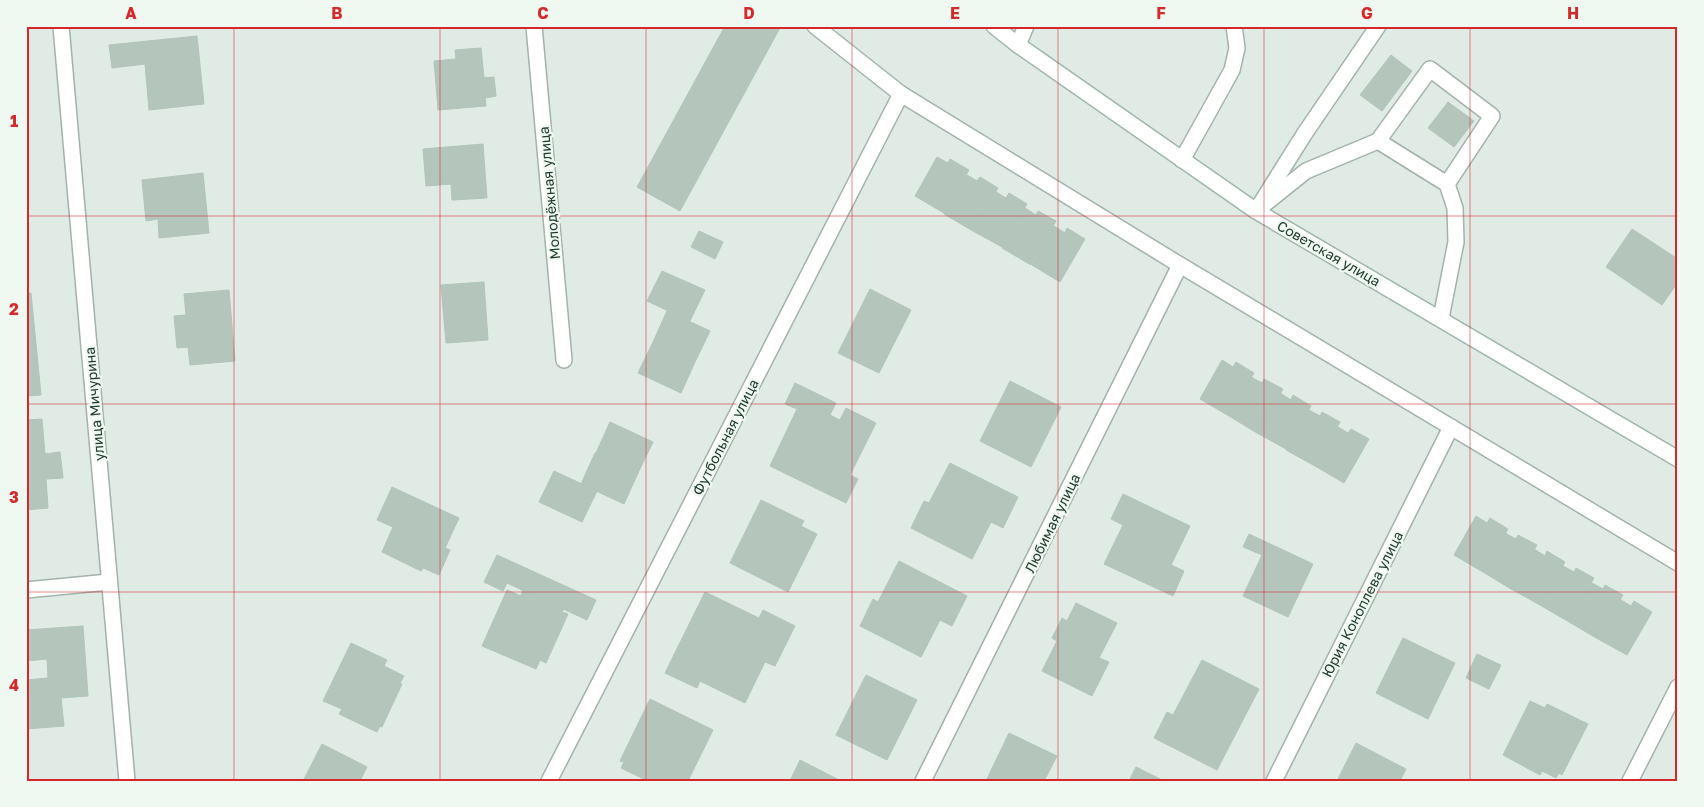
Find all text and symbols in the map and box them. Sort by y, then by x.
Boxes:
text: A [125,3,137,23]
text: B [331,3,343,23]
text: C [537,3,549,23]
text: D [743,3,755,23]
text: E [950,3,960,23]
text: F [1156,3,1166,23]
text: G [1361,3,1373,23]
text: H [1567,3,1579,23]
text: 1 [10,111,18,131]
street label: Молодёжная улица [535,126,563,260]
street label: Советская улица [1274,217,1384,289]
text: 2 [9,299,19,319]
street label: улица Мичурина [81,346,107,462]
street label: Футбольная улица [688,376,762,498]
street label: Любимая улица [1021,471,1083,575]
text: 3 [9,487,19,507]
street label: Юрия Коноплева улица [1318,528,1406,680]
text: 4 [9,675,19,695]

